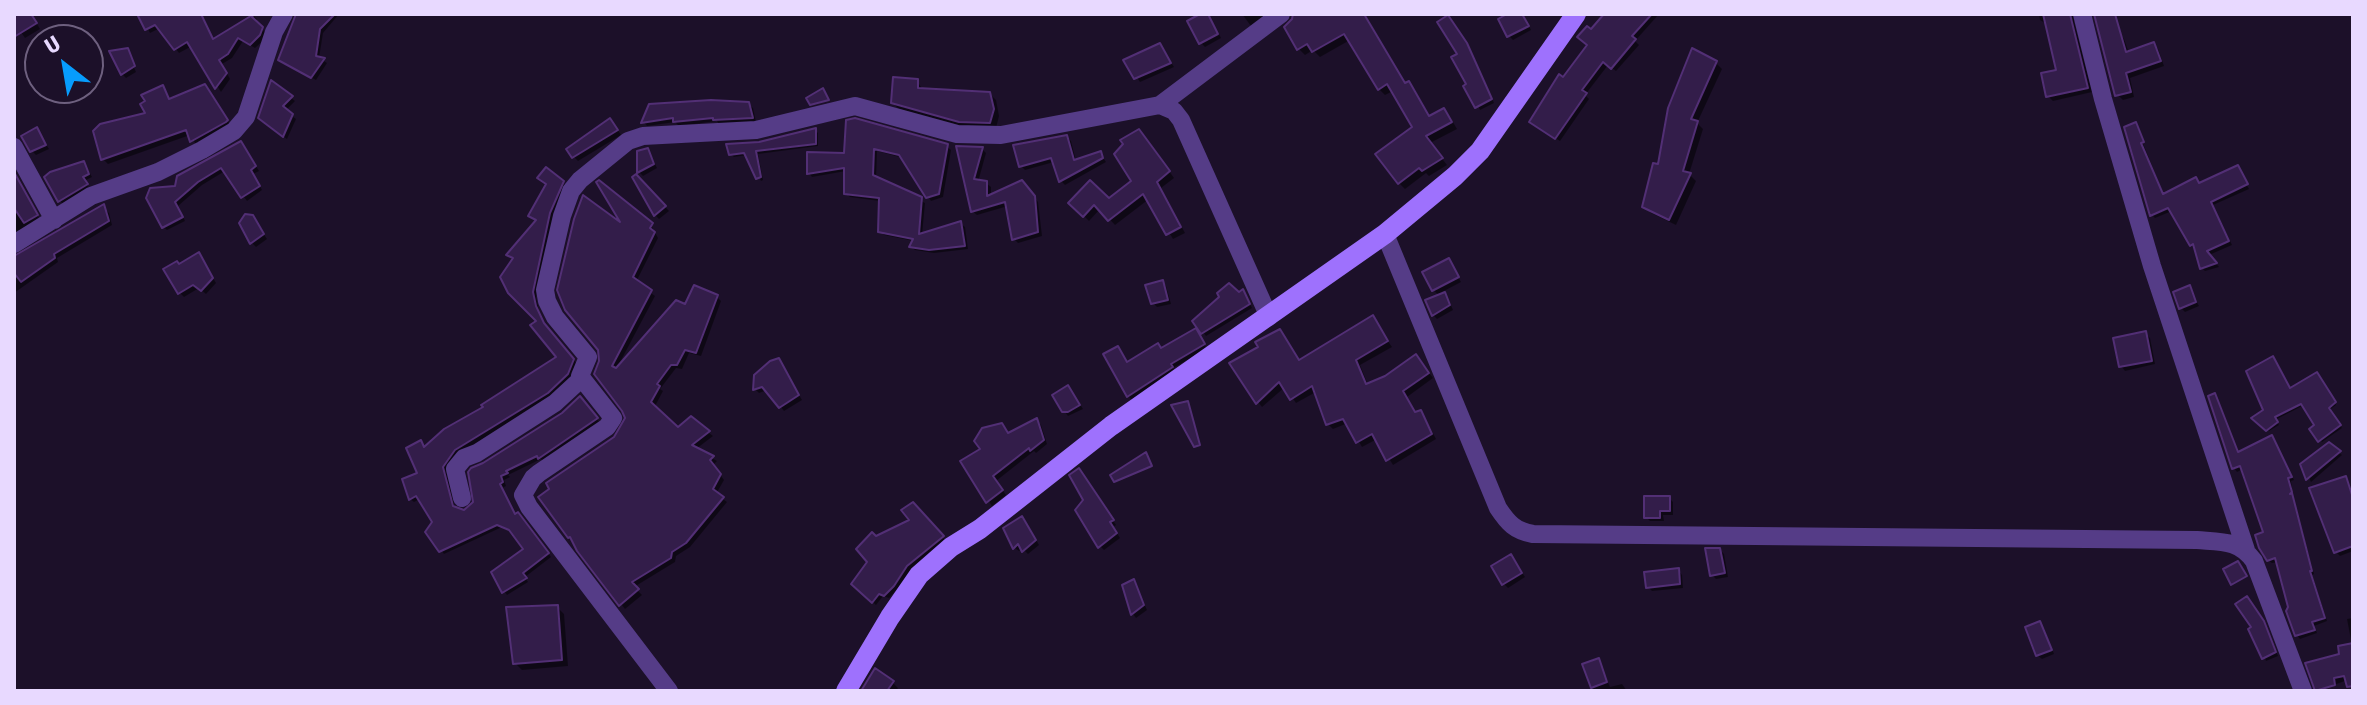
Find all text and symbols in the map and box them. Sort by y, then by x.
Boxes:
north arrow [24,24,104,104]
text: U [40,30,65,60]

